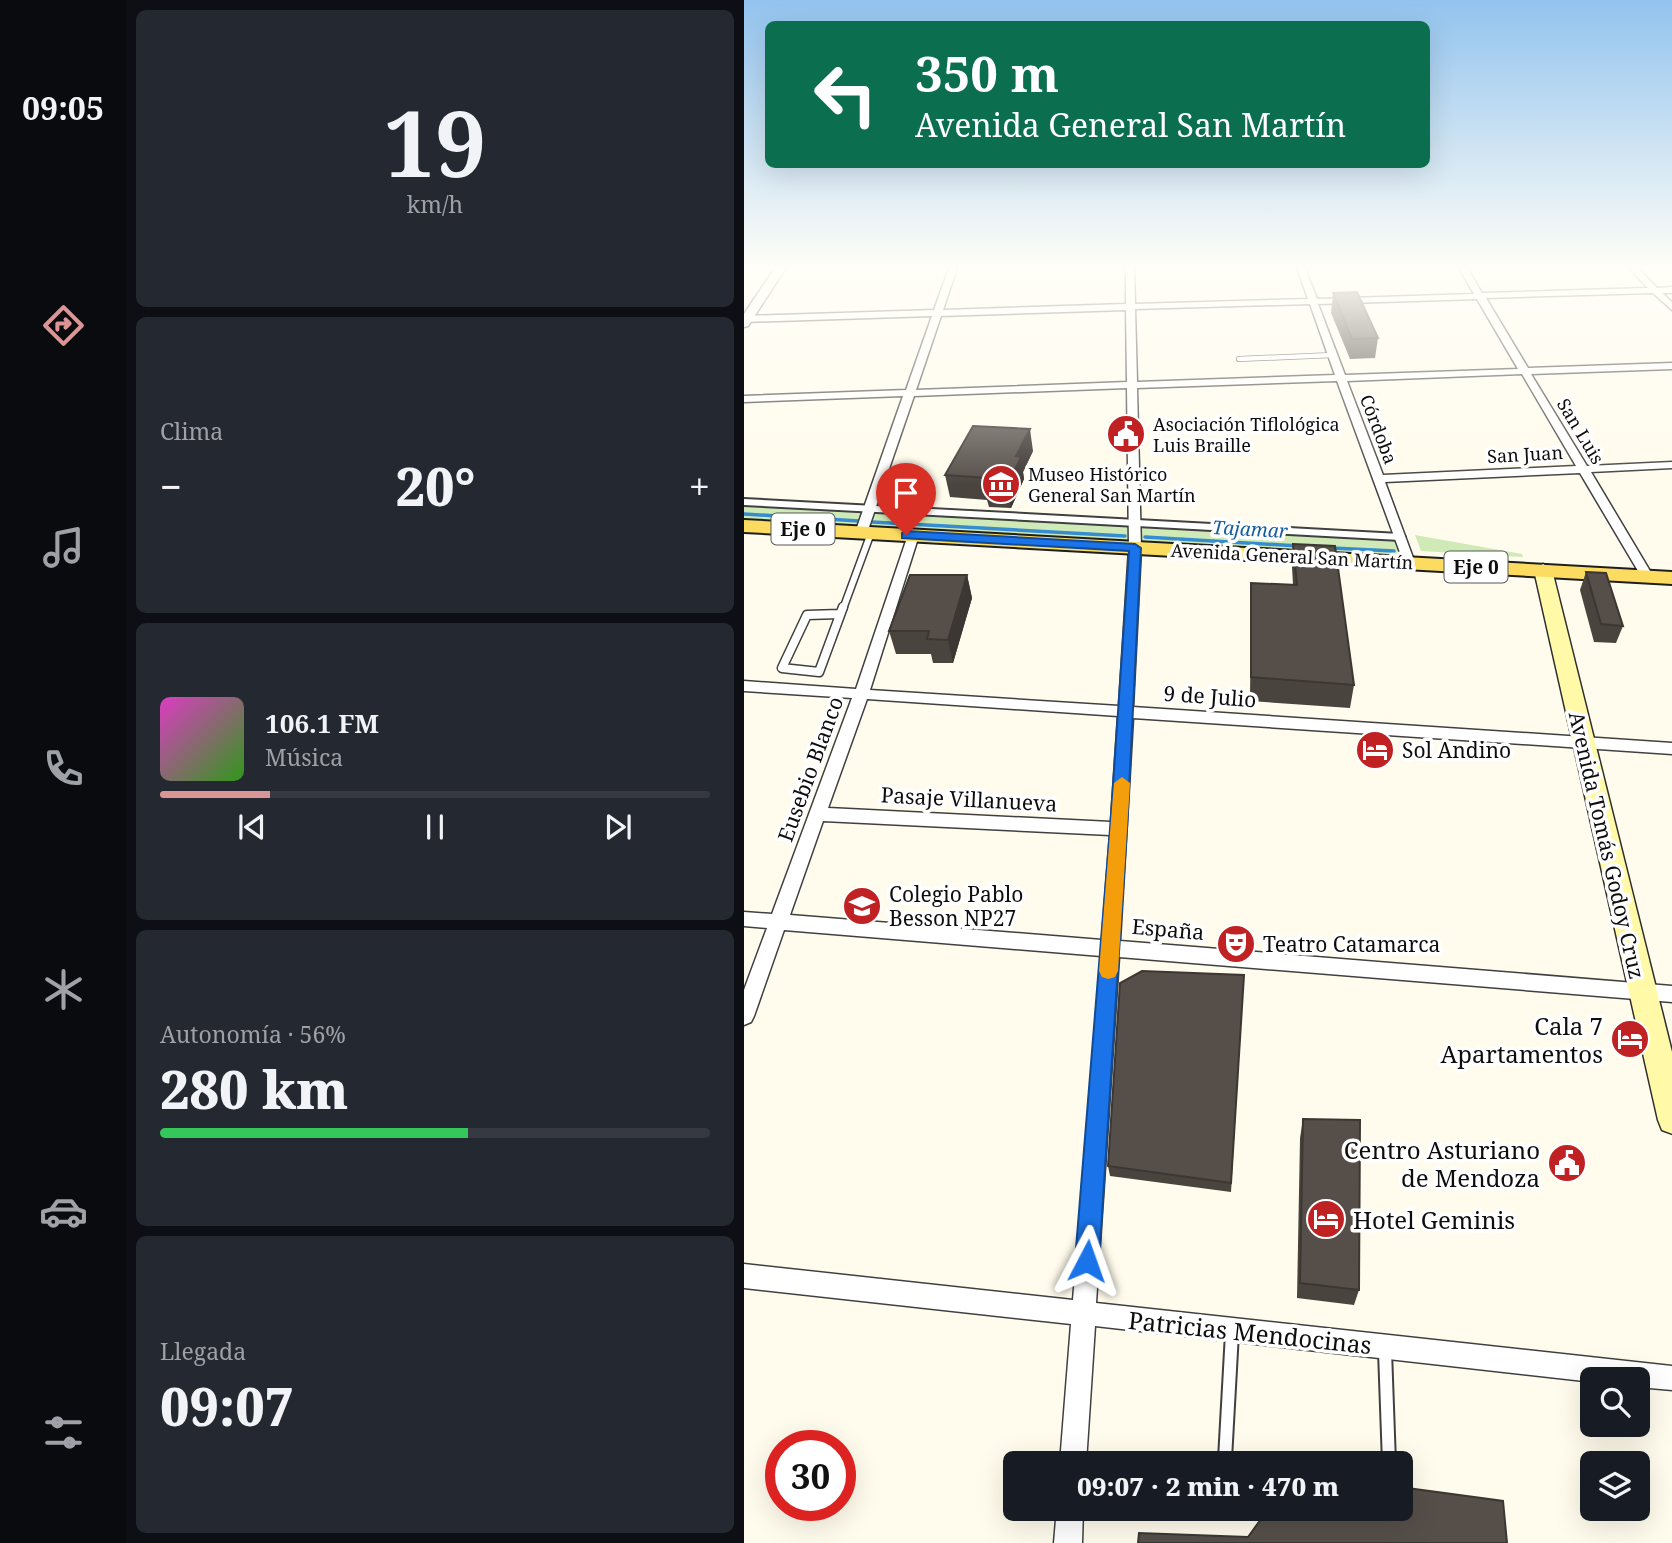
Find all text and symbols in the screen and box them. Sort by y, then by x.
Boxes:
text: 350 m [915,40,1059,106]
icon: left [800,49,891,140]
text: 19 [384,80,486,204]
text: 09:05 [22,86,104,129]
text: Avenida General San Martín [915,103,1346,146]
text: km/h [407,188,463,220]
icon: directions [39,301,88,350]
street label: Córdoba [1355,391,1403,467]
street label: San Luis [1552,394,1610,468]
place label: Asociación Tiflológica Luis Braille [1153,412,1340,457]
public building icon: Asociación Tiflológica Luis Braille [1105,413,1147,455]
text: Clima [160,415,223,447]
street label: San Juan [1487,440,1564,468]
text: 20° [395,450,475,521]
text: − [160,460,182,512]
text: + [689,460,710,512]
place label: Museo Histórico General San Martín [1028,462,1196,507]
pin [876,463,936,535]
museum icon: Museo Histórico General San Martín [980,463,1022,505]
icon: arrive [887,474,925,512]
road number: Eje 0 [772,514,834,544]
water label: Tajamar [1212,514,1288,544]
icon: music [39,523,88,572]
street label: Avenida General San Martín [1170,538,1414,574]
road number: Eje 0 [1444,552,1508,582]
street label: 9 de Julio [1163,679,1257,713]
street label: Eusebio Blanco [771,693,849,845]
text: 106.1 FM [265,705,379,741]
street label: Avenida Tomás Godoy Cruz [1563,708,1651,982]
hotel icon: Sol Andino [1354,729,1396,771]
place label: Sol Andino [1402,736,1511,764]
text: Música [265,741,343,773]
icon: phone [39,744,88,793]
street label: Pasaje Villanueva [880,780,1058,818]
icon: previous [233,808,271,846]
icon: pause [416,808,454,846]
icon: next [599,808,637,846]
place label: Colegio Pablo Besson NP27 [889,880,1023,932]
school or university icon: Colegio Pablo Besson NP27 [841,885,883,927]
street label: España [1131,912,1205,946]
theatre icon: Teatro Catamarca [1215,923,1257,965]
place label: Teatro Catamarca [1263,930,1440,958]
icon: climate [39,965,88,1014]
place label: Cala 7 Apartamentos [1440,1009,1603,1070]
text: Autonomía · 56% [160,1018,346,1050]
hotel icon: Cala 7 Apartamentos [1609,1018,1651,1060]
text: 280 km [160,1053,348,1124]
place label: Centro Asturiano de Mendoza [1344,1133,1540,1194]
public building icon: Centro Asturiano de Mendoza [1546,1142,1588,1184]
icon: car [39,1187,88,1236]
hotel icon: Hotel Geminis [1305,1198,1347,1240]
place label: Hotel Geminis [1353,1203,1515,1236]
position arrow [1050,1224,1124,1298]
street label: Patricias Mendocinas [1127,1303,1373,1361]
text: Llegada [160,1335,246,1367]
map controls [1580,1367,1650,1521]
button: search [1580,1367,1650,1437]
text: 09:07 [160,1370,294,1441]
icon: filters [39,1408,88,1457]
speed limit sign: 30 [765,1430,856,1521]
button: layers [1580,1451,1650,1521]
text: 09:07 · 2 min · 470 m [1077,1468,1339,1504]

